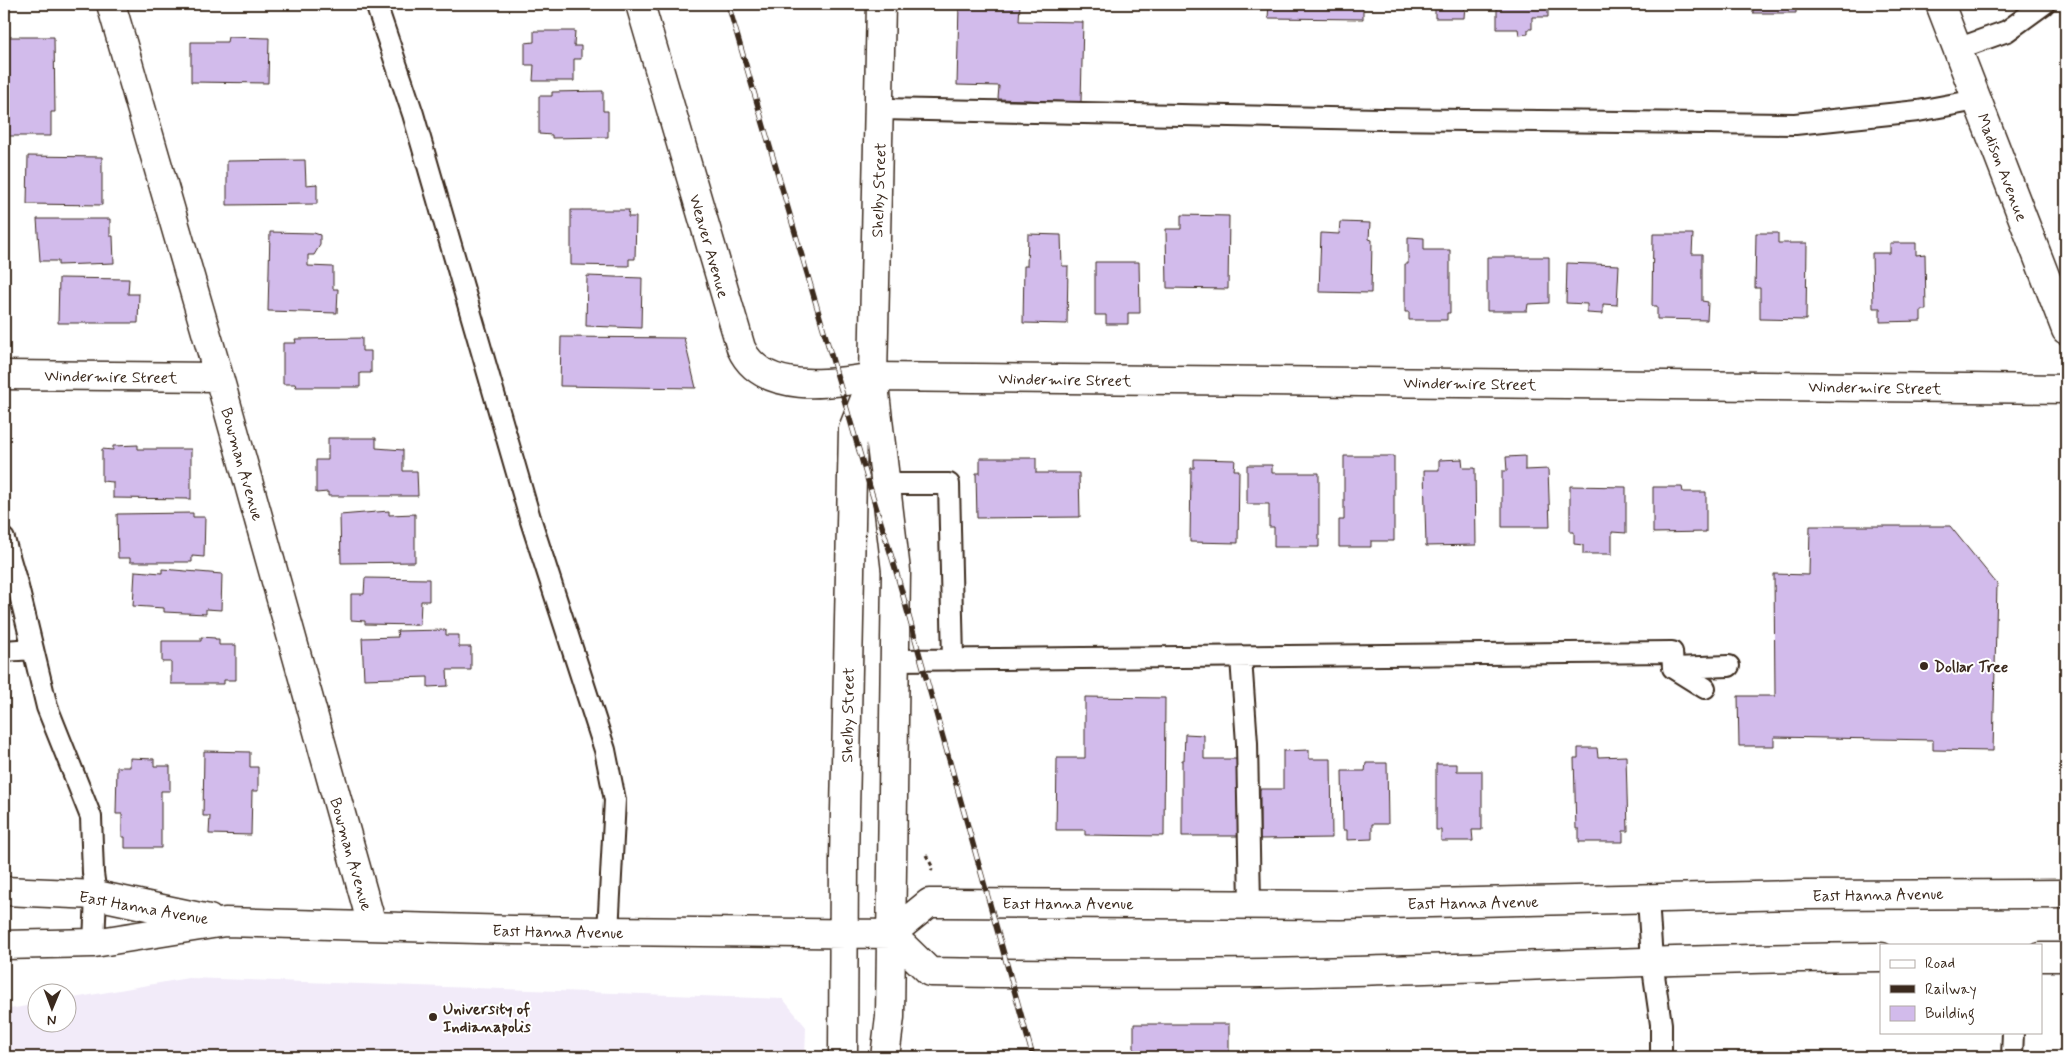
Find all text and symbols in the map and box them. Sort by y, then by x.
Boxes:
street label: Madison Avenue [1971,111,2032,225]
street label: Shelby Street [867,142,892,238]
street label: Weaver Avenue [684,192,733,301]
street label: Windermire Street [44,366,178,389]
street label: Windermire Street [998,369,1132,392]
street label: Windermire Street [1403,373,1537,396]
street label: Windermire Street [1808,377,1942,400]
street label: Bowman Avenue [215,405,268,524]
place label: Dollar Tree [1934,657,2008,678]
marker: Dollar Tree [1918,660,1930,672]
street label: Shelby Street [837,667,860,763]
street label: Bowman Avenue [324,795,377,914]
street label: East Hanna Avenue [1812,884,1944,907]
street label: East Hanna Avenue [77,887,211,930]
street label: East Hanna Avenue [1407,892,1539,915]
street label: East Hanna Avenue [1002,894,1134,915]
street label: East Hanna Avenue [492,921,624,944]
legend [1880,944,2042,1034]
text: Road [1925,954,1955,974]
text: Railway [1925,980,1977,1000]
north arrow [28,984,78,1034]
place label: University of Indianapolis [443,999,532,1038]
text: Building [1925,1004,1975,1025]
text: N [47,1011,57,1029]
marker: University of Indianapolis [427,1011,439,1023]

